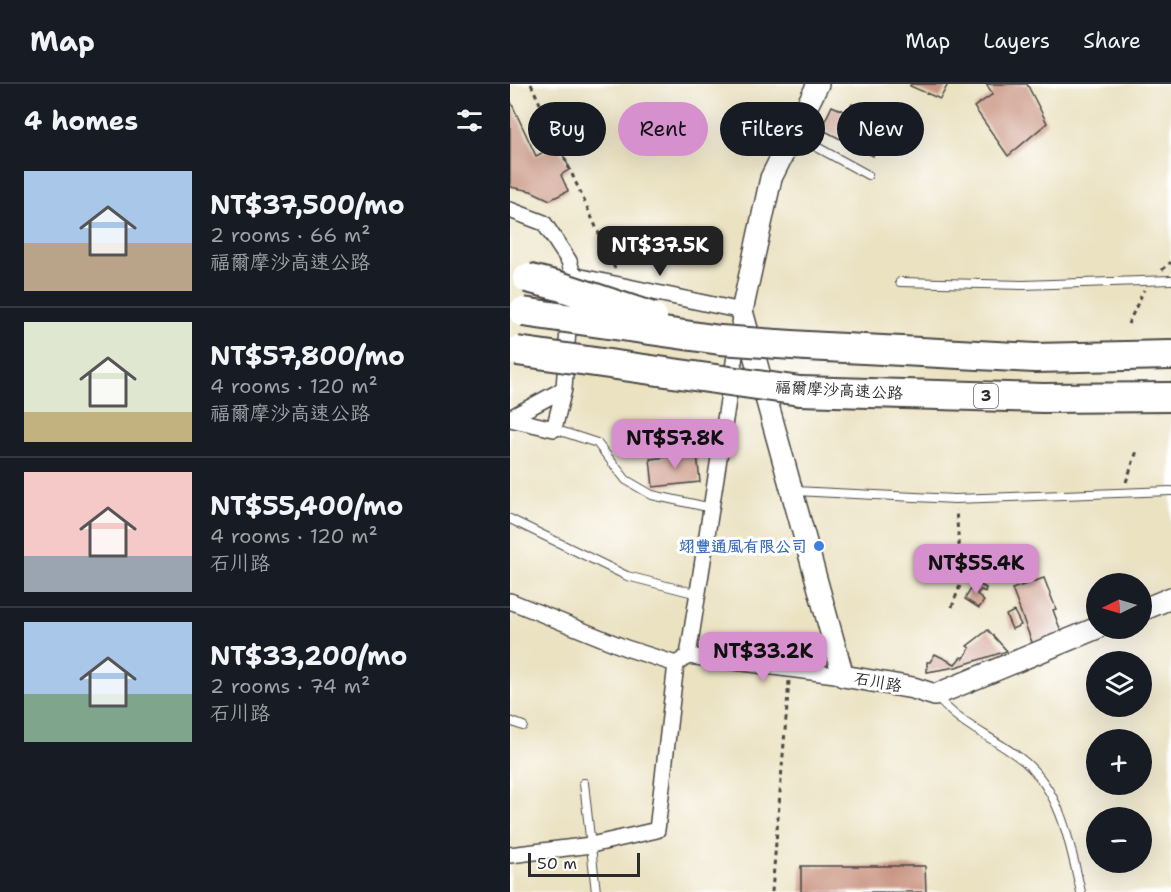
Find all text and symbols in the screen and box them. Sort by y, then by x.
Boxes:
text: Map [30,22,95,60]
text: Map [905,27,950,55]
text: Layers [983,27,1050,55]
text: Share [1083,27,1141,55]
chip: Buy [528,102,606,156]
chip: Rent [618,102,708,156]
chip: Filters [720,102,825,156]
chip: New [837,102,924,156]
text: 4 homes [24,103,138,138]
icon: filters [453,104,486,137]
text: NT$37,500/mo [210,187,405,222]
icon: home [72,195,144,267]
text: 2 rooms · 66 m² [210,222,371,248]
pin: NT$37.5K [598,226,722,277]
text: NT$37.5K [611,232,709,258]
text: 福爾摩沙高速公路 [210,249,370,275]
text: NT$57,800/mo [210,338,405,373]
icon: home [72,346,144,418]
text: 4 rooms · 120 m² [210,373,378,399]
street label: 福爾摩沙高速公路 [775,376,903,404]
road number: 3 [974,384,998,408]
text: 福爾摩沙高速公路 [210,400,370,426]
pin: NT$57.8K [613,419,737,470]
text: NT$57.8K [626,425,724,451]
text: NT$55,400/mo [210,488,403,523]
icon: home [72,496,144,568]
text: 4 rooms · 120 m² [210,523,378,549]
place label: 翊豐通風有限公司 [679,536,807,557]
marker: 翊豐通風有限公司 [812,539,826,553]
pin: NT$55.4K [914,544,1038,595]
text: 石川路 [210,550,270,576]
text: NT$55.4K [928,550,1024,576]
north arrow [1086,573,1152,639]
map controls [1086,573,1152,873]
pin: NT$33.2K [701,632,825,683]
text: NT$33,200/mo [210,638,407,673]
text: NT$33.2K [713,638,813,664]
icon: home [72,646,144,718]
button: layers [1086,651,1152,717]
street label: 石川路 [853,667,903,697]
text: 2 rooms · 74 m² [210,673,370,699]
text: 石川路 [210,700,270,726]
button: + [1086,729,1152,795]
button: − [1086,807,1152,873]
scale bar [528,850,640,878]
text: 50 m [537,853,577,874]

